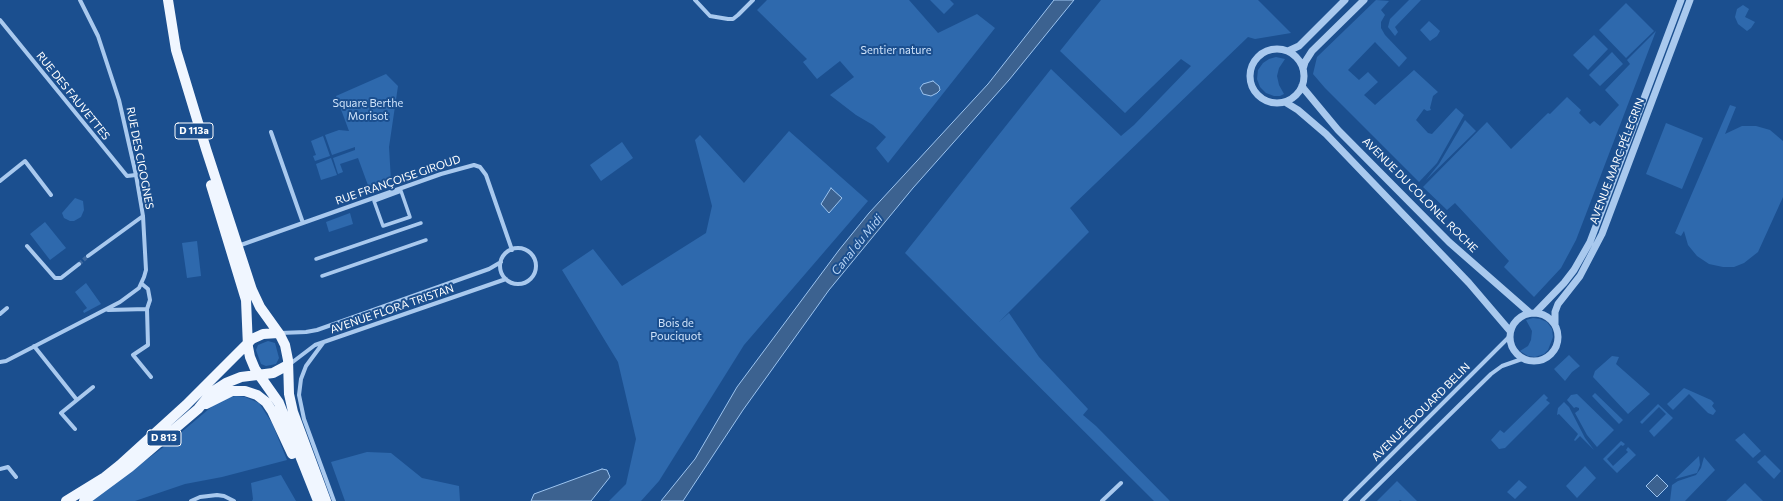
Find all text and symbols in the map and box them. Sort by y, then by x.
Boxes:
park label: Sentier nature [861,43,931,57]
street label: RUE DES FAUVETTES [33,49,113,143]
park label: Square Berthe Morisot [333,96,403,122]
street label: AVENUE MARC PÉLEGRIN [1587,96,1647,226]
street label: RUE DES CIGOGNES [124,106,156,210]
road number: D 113a [175,123,213,139]
street label: AVENUE DU COLONEL ROCHE [1360,135,1480,255]
street label: RUE FRANÇOISE GIROUD [334,152,462,208]
water label: Canal du Midi [828,212,886,278]
street label: AVENUE FLORA TRISTAN [328,282,456,336]
park label: Bois de Pouciquot [650,316,702,342]
street label: AVENUE ÉDOUARD BELIN [1369,360,1473,464]
road number: D 813 [147,430,181,446]

